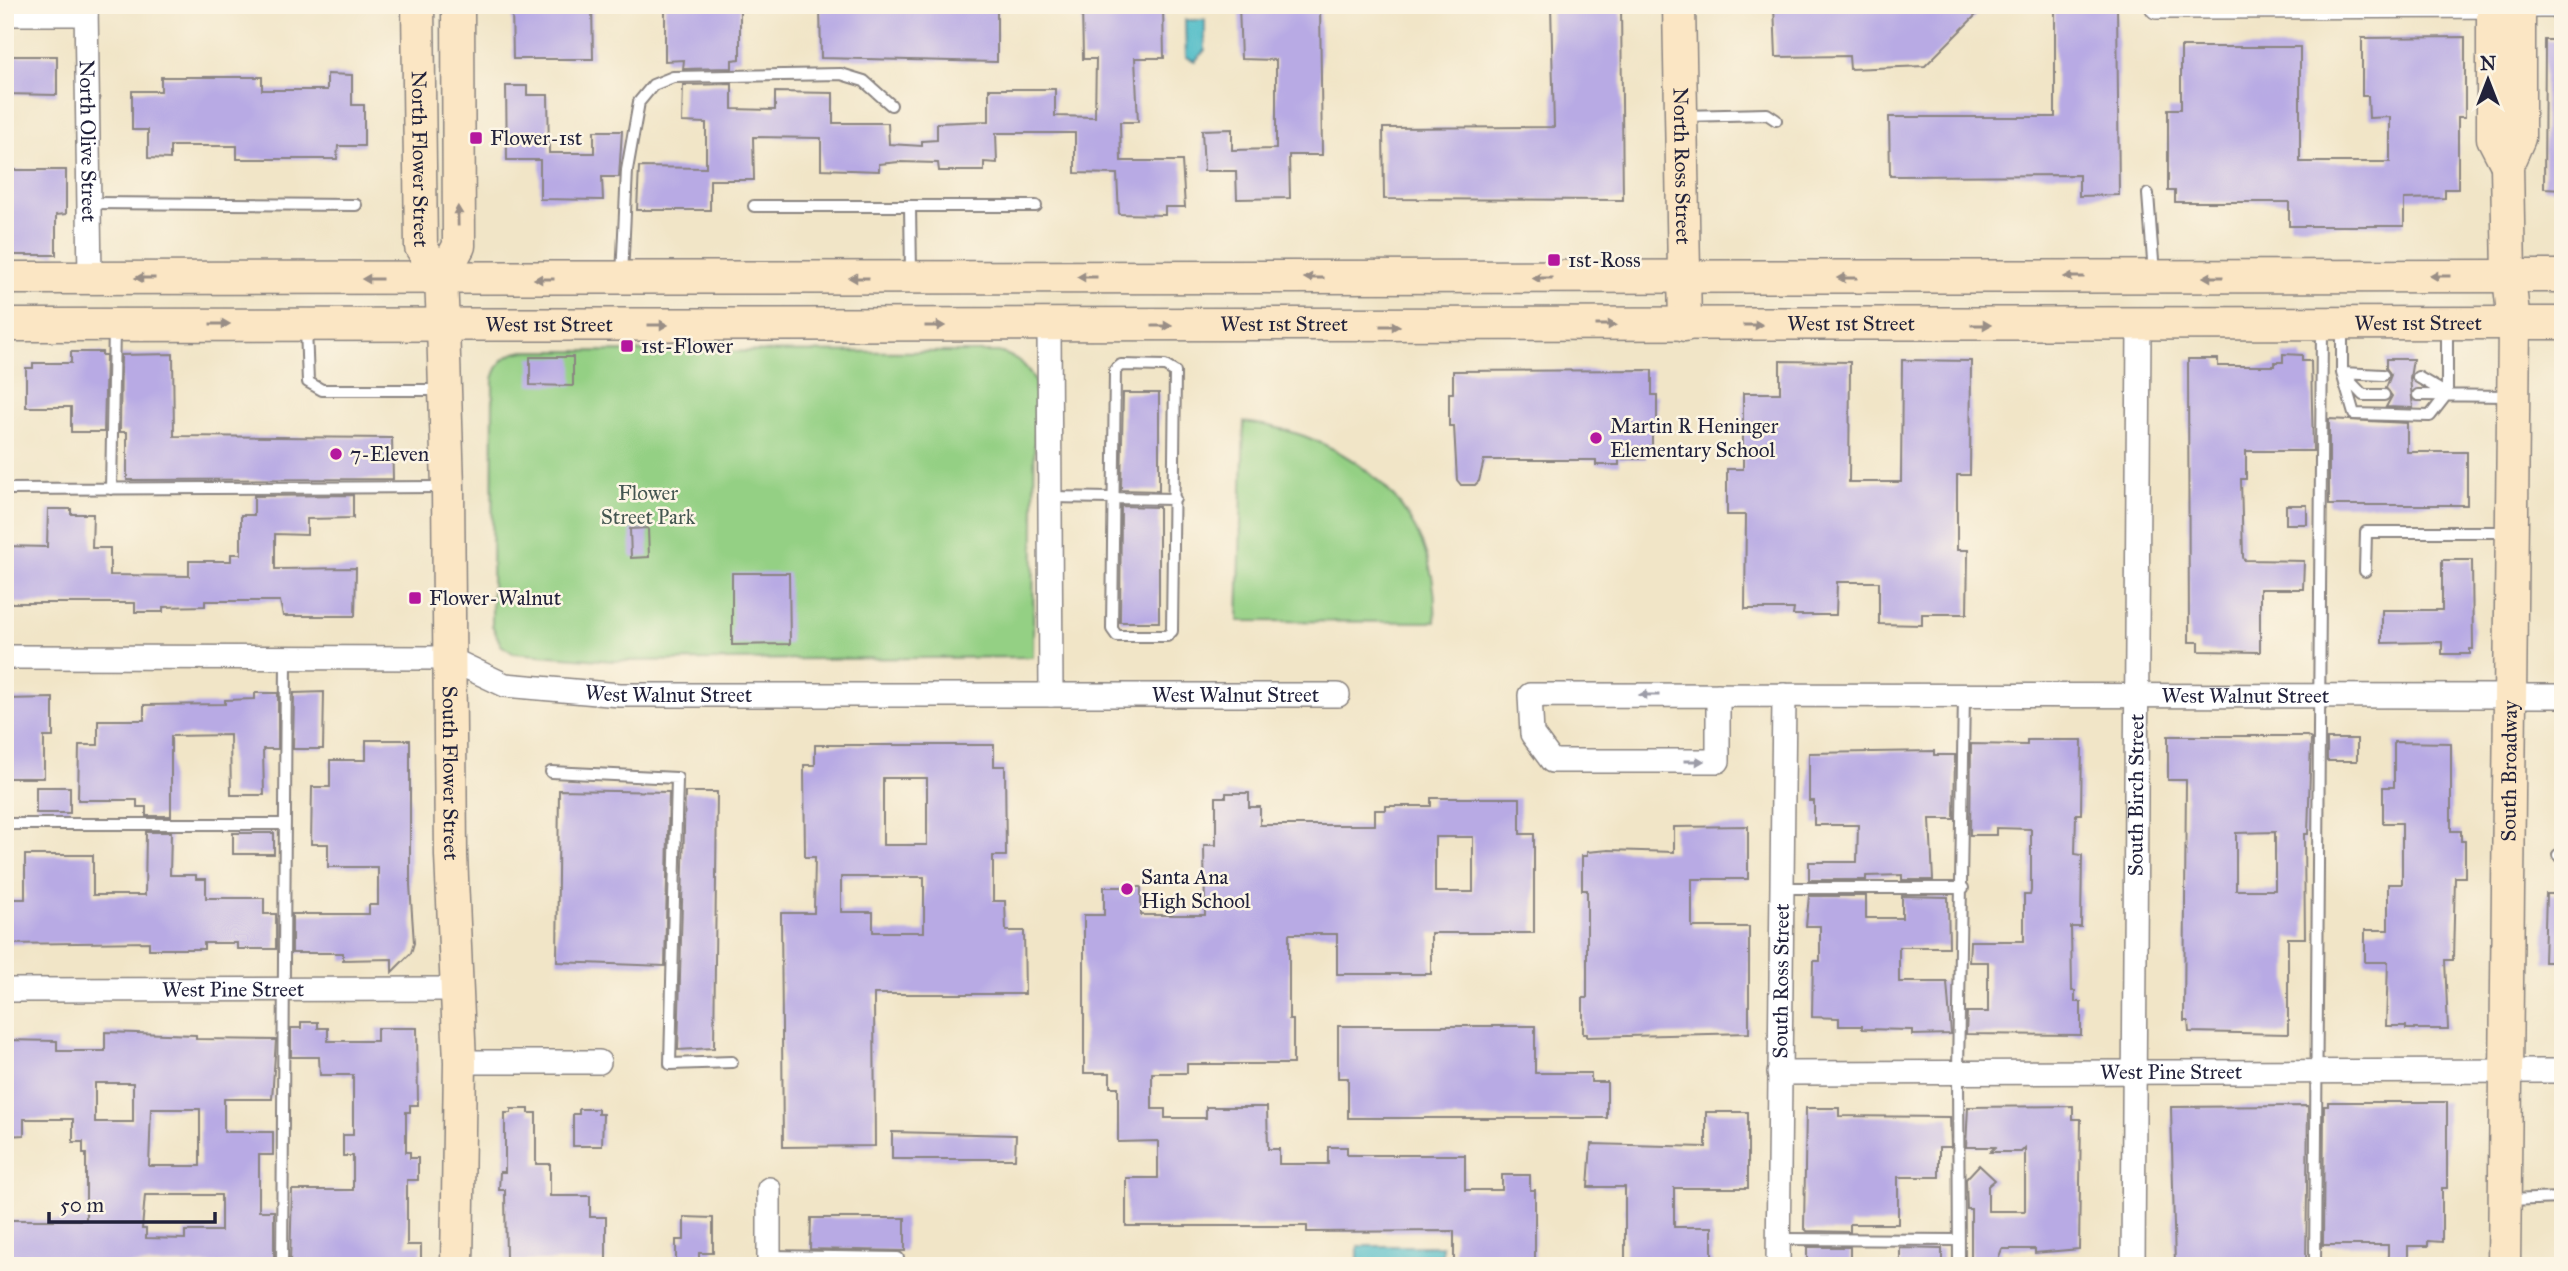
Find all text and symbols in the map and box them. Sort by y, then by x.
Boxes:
north arrow [2452,46,2522,116]
text: N [2480,52,2496,75]
street label: North Olive Street [74,60,102,223]
street label: North Flower Street [406,71,434,248]
street label: North Ross Street [1668,87,1696,245]
place label: Flower-1st [490,125,583,151]
marker: Flower-1st [468,130,484,146]
one-way arrow [452,205,464,227]
place label: 1st-Ross [1568,247,1641,273]
marker: 1st-Ross [1546,252,1562,268]
one-way arrow [2429,270,2451,282]
one-way arrow [1075,271,1097,283]
one-way arrow [2063,271,2085,283]
one-way arrow [2202,271,2224,283]
one-way arrow [134,272,156,284]
one-way arrow [848,272,870,284]
one-way arrow [1303,272,1325,284]
one-way arrow [1530,272,1552,284]
one-way arrow [1835,272,1857,284]
one-way arrow [361,273,383,285]
one-way arrow [533,273,555,285]
street label: West 1st Street [2354,310,2482,336]
street label: West 1st Street [1220,311,1348,337]
street label: West 1st Street [1787,311,1915,337]
street label: West 1st Street [485,312,613,338]
one-way arrow [210,318,232,330]
one-way arrow [647,319,669,331]
one-way arrow [1595,319,1617,331]
one-way arrow [1743,319,1765,331]
one-way arrow [1970,319,1992,331]
one-way arrow [924,320,946,332]
one-way arrow [1151,320,1173,332]
one-way arrow [1379,320,1401,332]
place label: 1st-Flower [641,333,733,359]
marker: 1st-Flower [619,338,635,354]
place label: Martin R Heninger Elementary School [1610,413,1779,463]
marker: Martin R Heninger Elementary School [1588,430,1604,446]
place label: 7-Eleven [350,441,429,467]
marker: 7-Eleven [328,446,344,462]
park label: Flower Street Park [601,480,696,530]
place label: Flower-Walnut [429,585,562,611]
marker: Flower-Walnut [407,590,423,606]
street label: West Walnut Street [584,679,753,708]
street label: West Walnut Street [1152,682,1320,708]
street label: West Walnut Street [2162,683,2330,709]
street label: South Flower Street [437,686,464,862]
one-way arrow [1638,689,1660,701]
street label: South Broadway [2496,699,2523,842]
street label: South Birch Street [2122,713,2150,876]
one-way arrow [1683,755,1705,767]
place label: Santa Ana High School [1141,864,1251,914]
marker: Santa Ana High School [1119,881,1135,897]
street label: South Ross Street [1767,903,1795,1059]
street label: West Pine Street [162,976,305,1003]
street label: West Pine Street [2100,1059,2243,1085]
scale bar [49,1180,215,1224]
text: 50 m [60,1192,105,1218]

